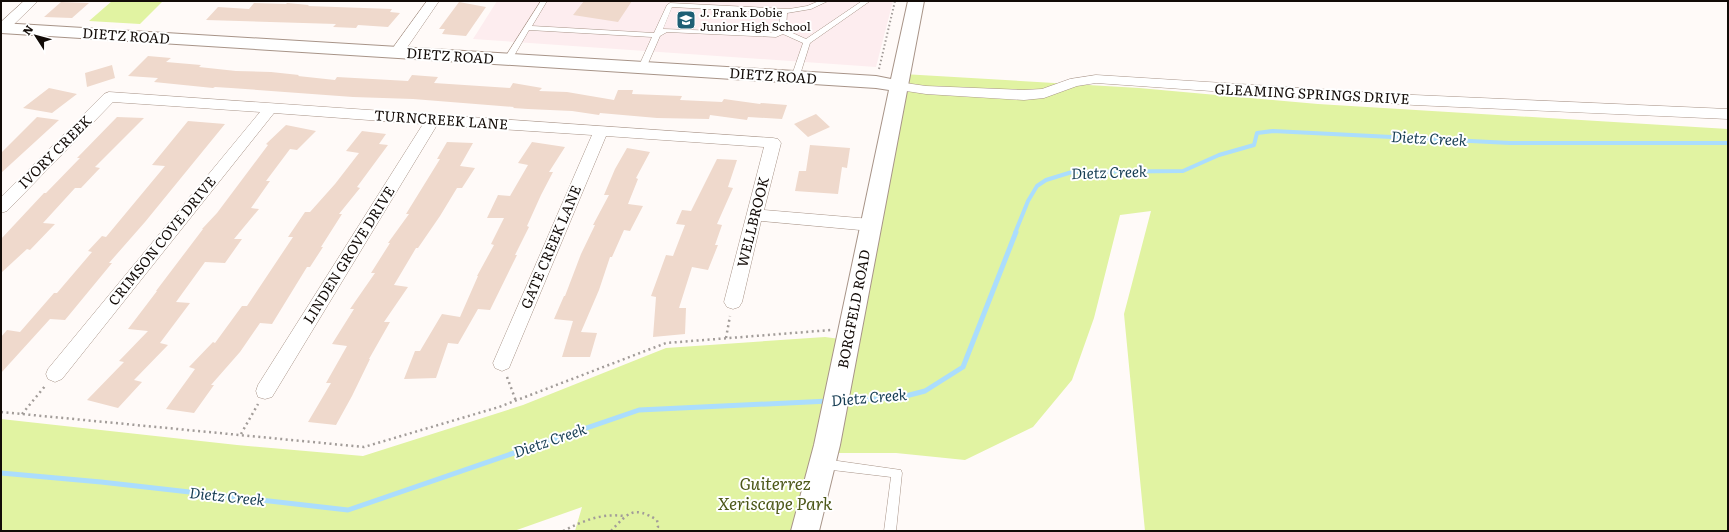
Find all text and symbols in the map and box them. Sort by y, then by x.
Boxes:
place label: J. Frank Dobie Junior High School [700,3,811,35]
school or university icon: J. Frank Dobie Junior High School [675,9,697,31]
north arrow [16,16,56,56]
text: N [18,21,36,38]
street label: DIETZ ROAD [82,22,171,48]
street label: DIETZ ROAD [406,42,495,68]
street label: DIETZ ROAD [729,62,818,88]
street label: GLEAMING SPRINGS DRIVE [1214,78,1410,108]
street label: TURNCREEK LANE [373,104,509,134]
street label: IVORY CREEK [13,110,96,192]
water label: Dietz Creek [1390,124,1468,151]
water label: Dietz Creek [1071,159,1148,184]
street label: CRIMSON COVE DRIVE [103,171,220,309]
street label: WELLBROOK [731,174,773,269]
street label: LINDEN GROVE DRIVE [298,182,399,327]
street label: GATE CREEK LANE [515,182,585,311]
street label: BORGFELD ROAD [832,247,874,370]
water label: Dietz Creek [830,382,909,411]
water label: Dietz Creek [510,416,590,463]
park label: Guiterrez Xeriscape Park [718,470,833,515]
water label: Dietz Creek [188,480,267,511]

